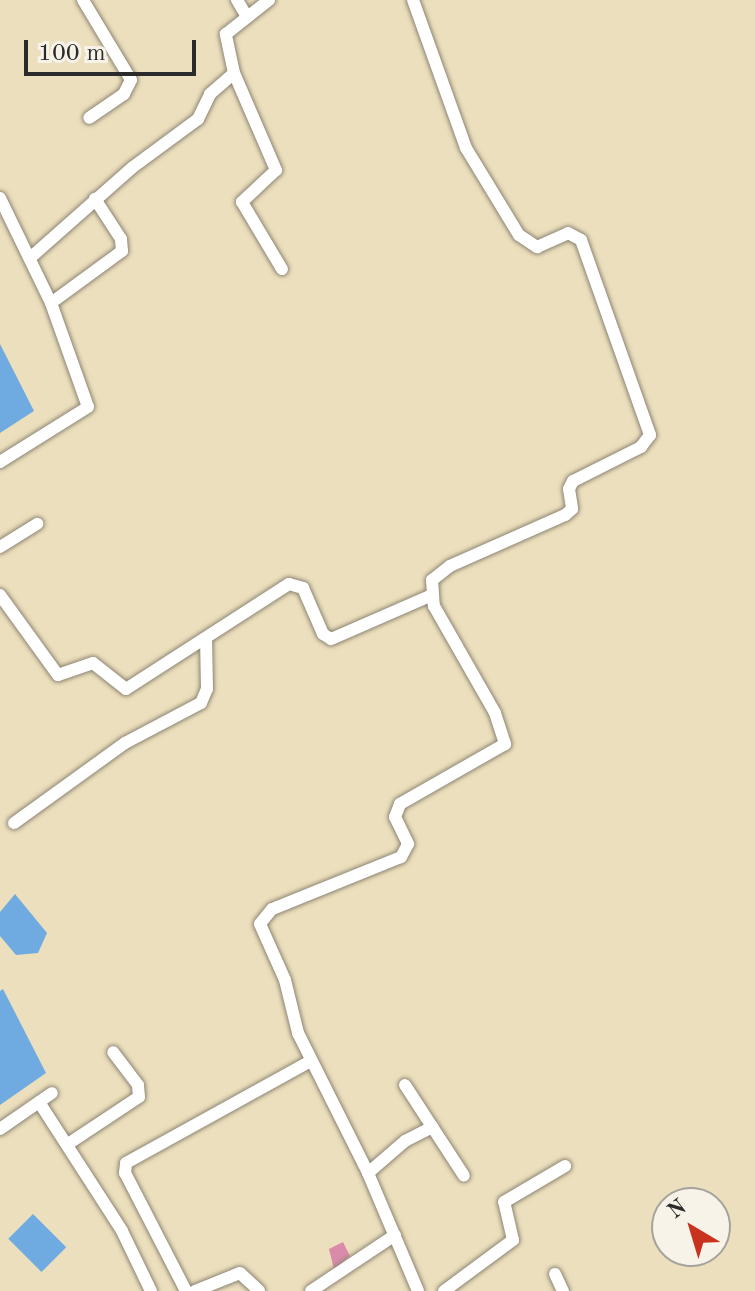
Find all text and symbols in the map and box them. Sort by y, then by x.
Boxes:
scale bar [28,24,200,74]
text: 100 m [38,42,106,66]
north arrow [651,1187,731,1267]
text: N [664,1196,691,1224]

